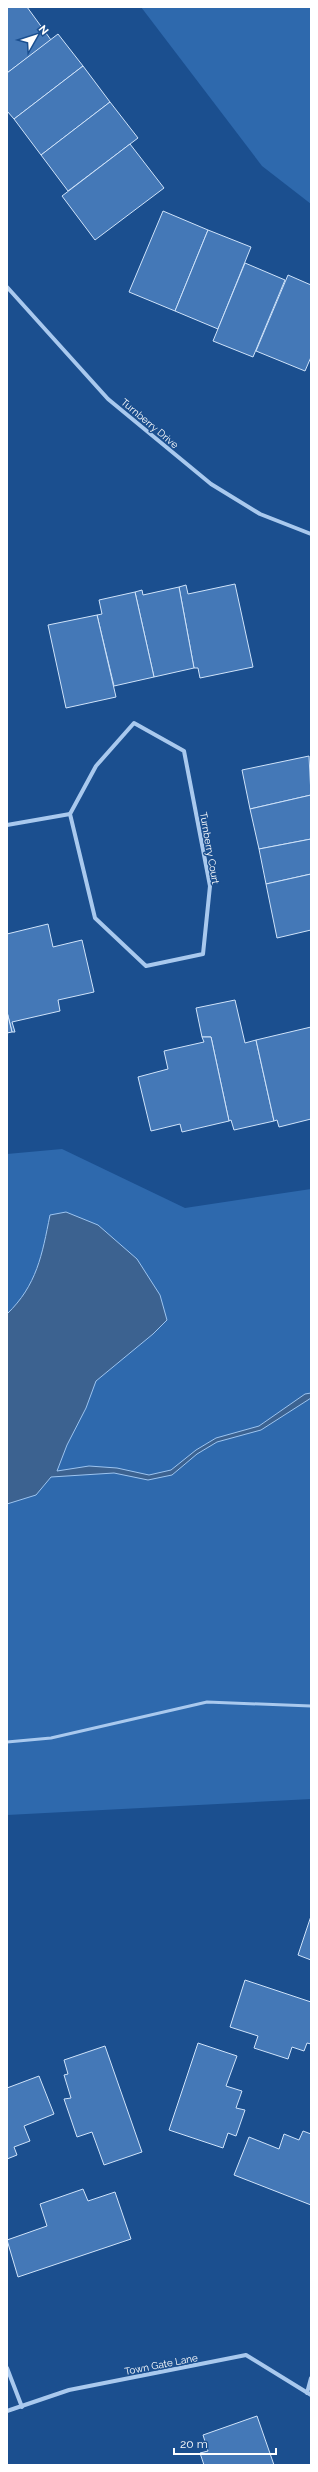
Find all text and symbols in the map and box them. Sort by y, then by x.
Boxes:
north arrow [16,16,56,56]
text: N [36,23,51,37]
street label: Turnberry Drive [119,396,181,451]
street label: Turnberry Court [198,811,221,886]
street label: Town Gate Lane [123,2352,199,2377]
scale bar [174,2430,276,2456]
text: 20 m [180,2437,208,2451]

